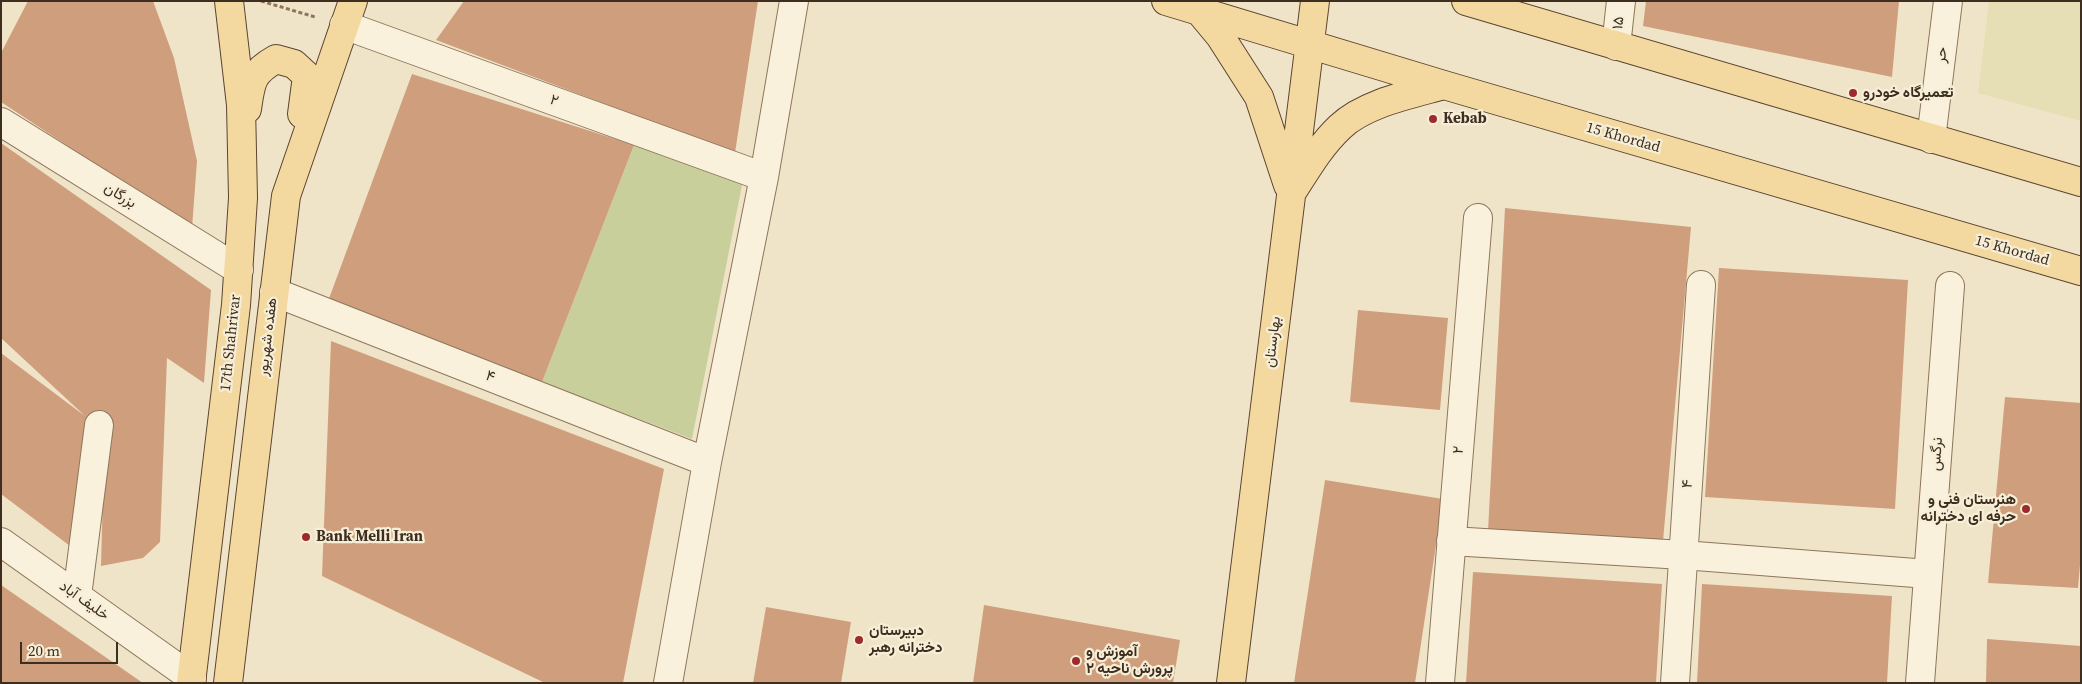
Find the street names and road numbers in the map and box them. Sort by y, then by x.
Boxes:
street label: ۱۵ [1609,15,1629,31]
street label: حر [1932,46,1952,64]
street label: ۲ [547,91,561,111]
street label: 15 Khordad [1584,119,1662,157]
street label: بزرگان [101,179,139,213]
street label: 15 Khordad [1973,232,2051,270]
street label: 17th Shahrivar [217,294,245,392]
street label: هفده شهریور [254,297,282,377]
street label: بهارستان [1261,315,1285,369]
street label: ۴ [483,367,497,387]
street label: نرگس [1927,436,1947,472]
street label: ۲ [1450,445,1468,455]
street label: ۴ [1679,479,1697,489]
street label: خلیف آباد [56,577,112,625]

